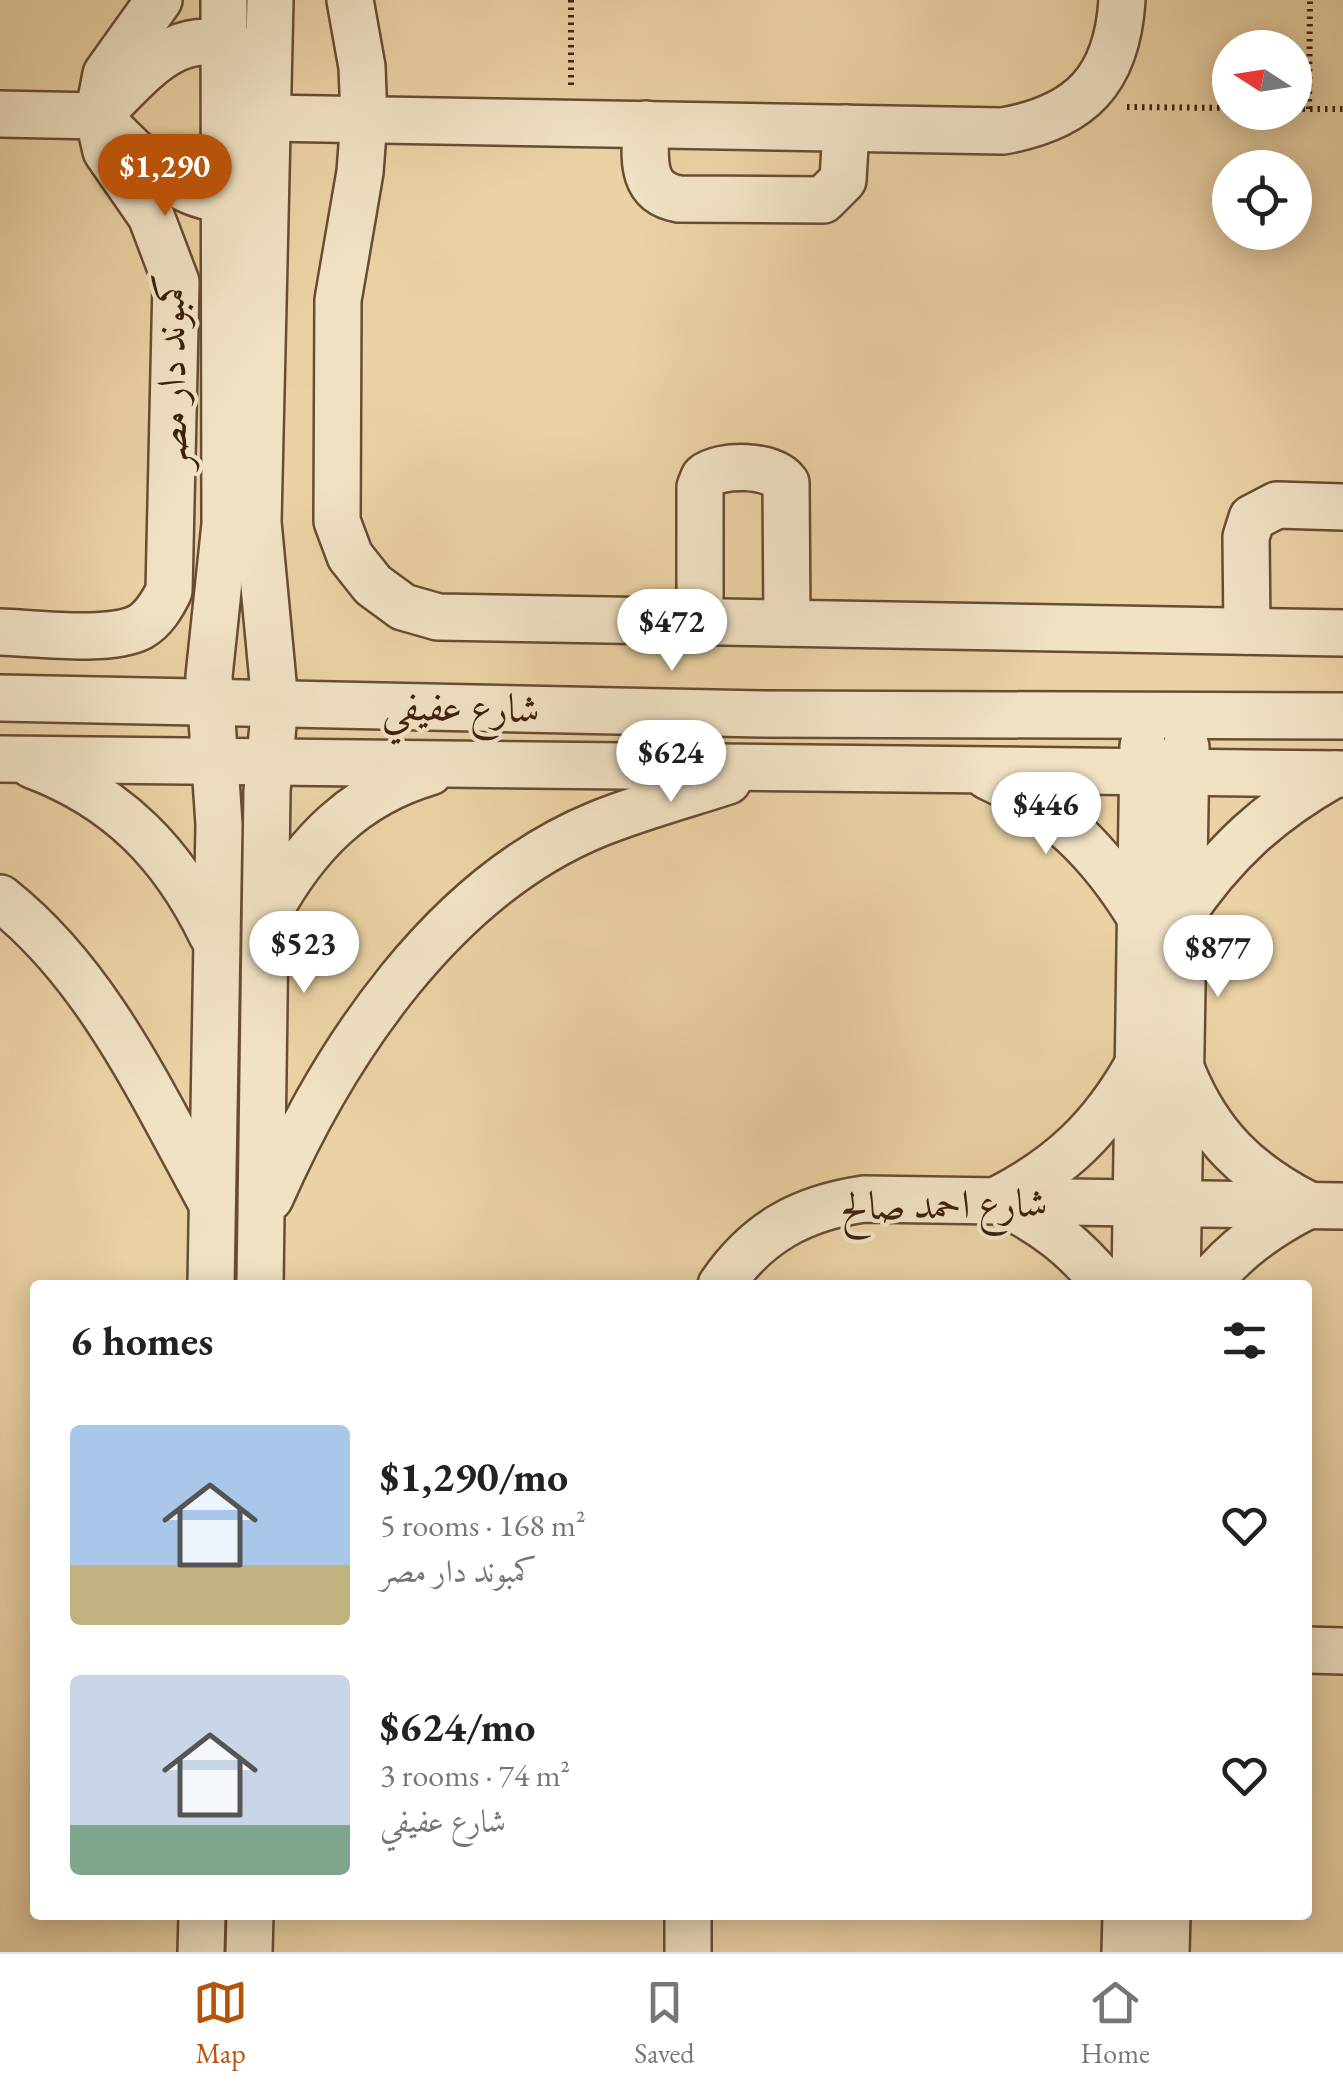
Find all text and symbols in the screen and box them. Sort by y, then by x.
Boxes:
north arrow [1212,30,1312,130]
map controls [1212,30,1312,250]
pin: $1,290 [84,134,246,219]
text: $1,290 [120,145,210,187]
button: locate [1212,150,1312,250]
street label: كمبوند دار مصر [143,272,200,474]
pin: $472 [613,589,731,674]
text: $472 [639,600,705,642]
street label: شارع عفيفي [382,680,540,747]
pin: $624 [612,720,730,805]
text: $624 [638,731,704,773]
pin: $446 [987,772,1105,857]
text: $446 [1013,783,1079,825]
pin: $523 [245,911,363,996]
pin: $877 [1159,915,1277,1000]
text: $523 [271,922,337,964]
text: $877 [1185,926,1251,968]
street label: شارع احمد صالح [840,1176,1048,1240]
text: 6 homes [70,1313,213,1368]
icon: filters [1217,1313,1272,1368]
text: $1,290/mo [380,1449,568,1504]
icon: home [150,1465,270,1585]
icon: heart [1217,1498,1272,1553]
text: 5 rooms · 168 m² [380,1504,586,1546]
text: كمبوند دار مصر [380,1550,537,1592]
text: $624/mo [380,1699,536,1754]
icon: home [150,1715,270,1835]
icon: heart [1217,1748,1272,1803]
text: 3 rooms · 74 m² [380,1754,570,1796]
text: شارع عفيفي [380,1800,506,1842]
tab: Map [193,1975,248,2071]
tab: Saved [634,1975,694,2071]
tab: Home [1081,1975,1150,2071]

